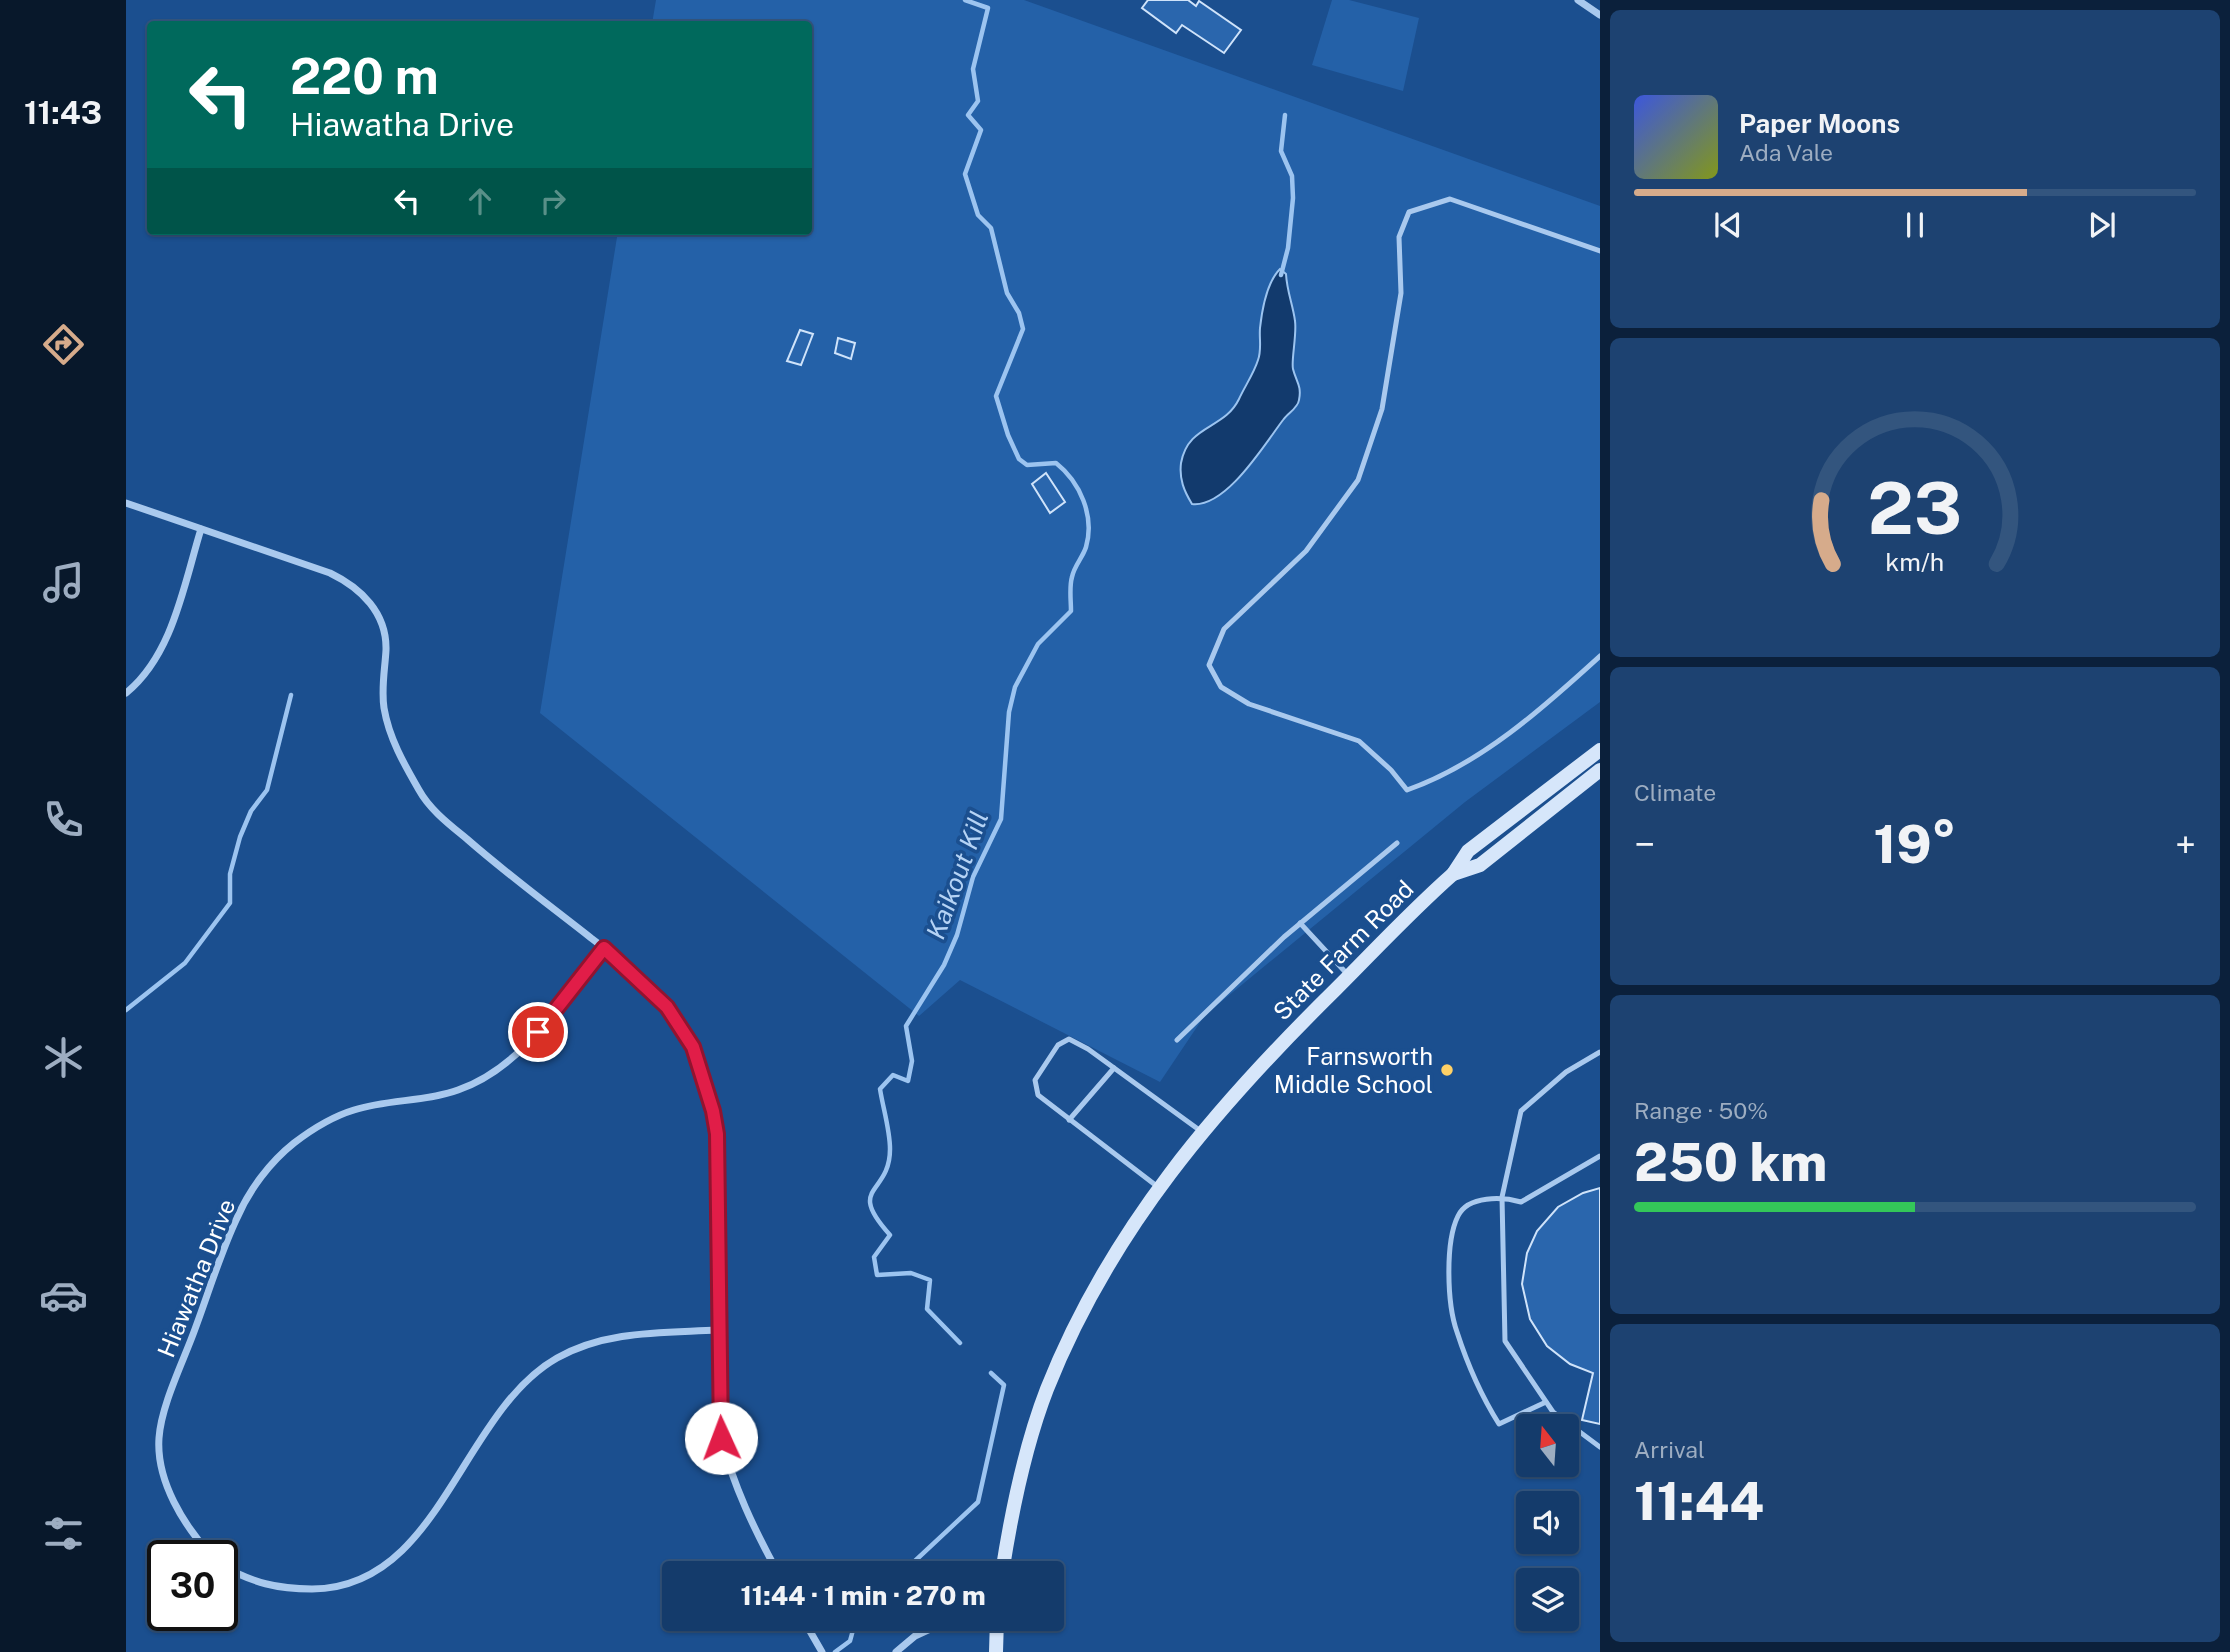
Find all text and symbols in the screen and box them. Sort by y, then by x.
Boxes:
text: 220 m [290,47,439,105]
icon: left [175,49,266,140]
text: 11:43 [24,94,102,131]
text: Hiawatha Drive [290,106,514,143]
text: Paper Moons [1739,108,1900,139]
text: Ada Vale [1739,139,1833,166]
icon: left [388,182,426,220]
icon: ahead [461,182,499,220]
icon: right [534,182,572,220]
icon: previous [1709,206,1747,244]
icon: pause [1896,206,1934,244]
icon: next [2083,206,2121,244]
icon: directions [39,320,88,369]
text: 23 [1868,465,1962,550]
text: km/h [1886,546,1944,576]
icon: music [39,558,88,607]
text: Climate [1634,779,1716,806]
icon: phone [39,795,88,844]
water label: Kaikout Kill [919,807,995,943]
text: 19° [1874,814,1956,875]
text: − [1634,822,1655,867]
text: + [2175,822,2196,867]
street label: State Farm Road [1267,874,1419,1026]
pin [508,1002,568,1062]
icon: arrive [519,1013,557,1051]
icon: climate [39,1033,88,1082]
place label: Farnsworth Middle School [1274,1042,1433,1098]
marker: Farnsworth Middle School [1439,1062,1455,1078]
text: Range · 50% [1634,1097,1768,1124]
text: 250 km [1634,1132,1827,1193]
street label: Hiawatha Drive [152,1195,240,1361]
icon: car [39,1271,88,1320]
position arrow [684,1401,758,1475]
north arrow [1516,1414,1578,1477]
map controls [1516,1414,1579,1631]
text: Arrival [1634,1436,1705,1463]
text: 11:44 [1634,1471,1764,1532]
button: sound [1516,1491,1579,1554]
icon: filters [39,1509,88,1558]
speed limit sign: 30 [147,1540,238,1631]
button: layers [1516,1568,1579,1631]
text: 11:44 · 1 min · 270 m [740,1580,986,1611]

